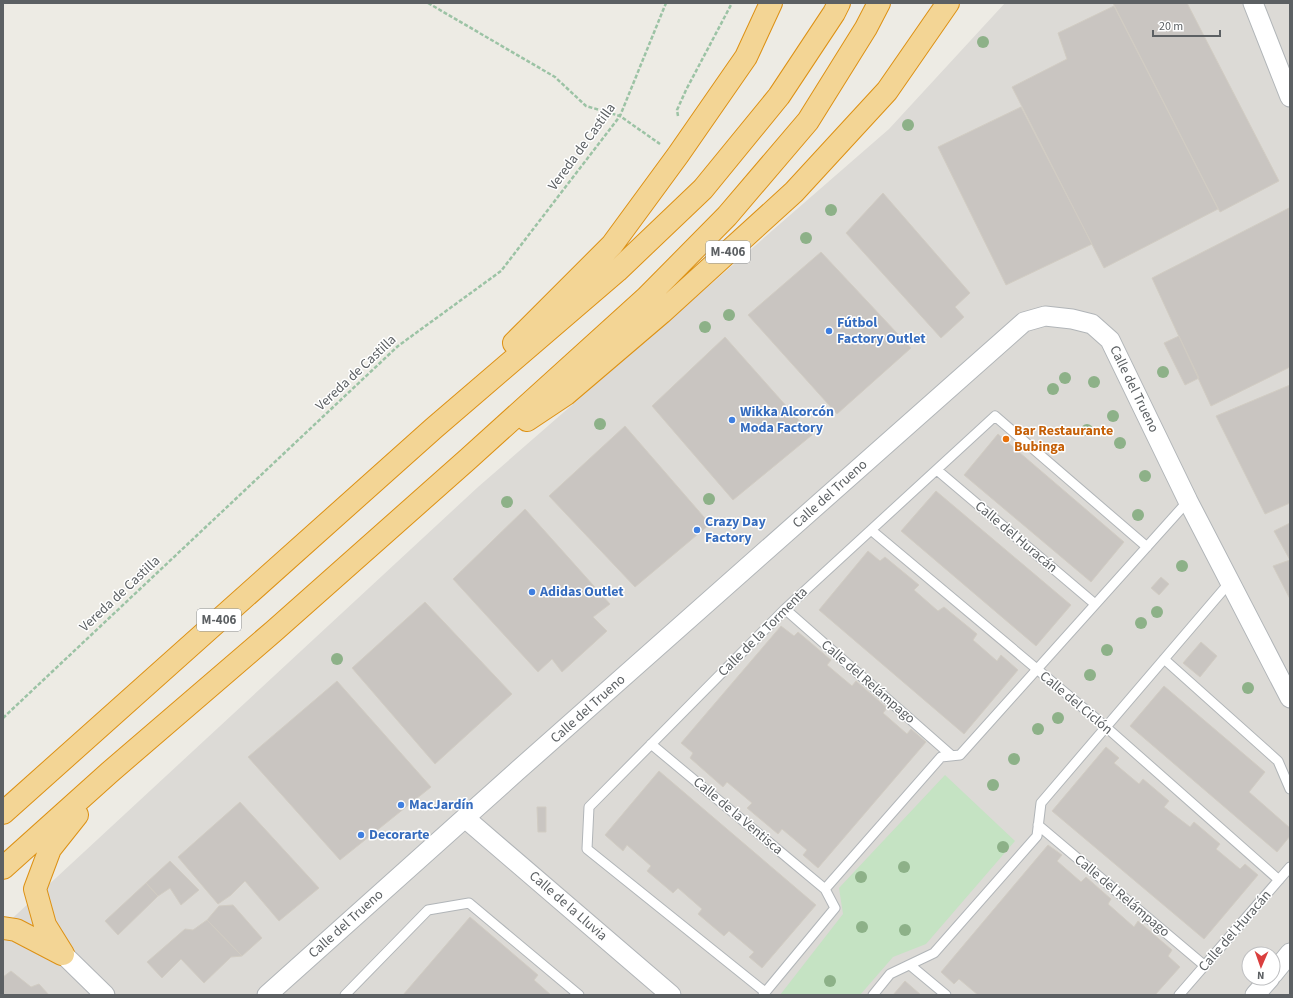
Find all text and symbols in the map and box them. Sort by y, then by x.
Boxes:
scale bar [1153,12,1220,38]
text: 20 m [1159,18,1183,35]
street label: Vereda de Castilla [543,99,621,195]
road number: M-406 [706,241,750,263]
place label: Fútbol Factory Outlet [837,313,926,349]
marker: Fútbol Factory Outlet [824,326,834,336]
street label: Vereda de Castilla [311,330,401,416]
street label: Calle del Trueno [1104,342,1164,436]
place label: Wikka Alcorcón Moda Factory [740,402,834,438]
marker: Wikka Alcorcón Moda Factory [727,415,737,425]
place label: Bar Restaurante Bubinga [1014,421,1113,457]
marker: Bar Restaurante Bubinga [1001,434,1011,444]
street label: Calle del Trueno [788,455,872,533]
street label: Calle del Huracán [970,496,1062,578]
place label: Crazy Day Factory [705,512,766,548]
marker: Crazy Day Factory [692,525,702,535]
street label: Vereda de Castilla [75,551,165,637]
place label: Adidas Outlet [539,582,624,602]
street label: Calle de la Tormenta [714,583,812,681]
marker: Adidas Outlet [527,587,537,597]
road number: M-406 [197,609,241,631]
street label: Calle del Relámpago [816,635,920,729]
street label: Calle del Ciclón [1035,667,1117,739]
street label: Calle del Trueno [546,670,630,748]
street label: Calle de la Ventisca [689,772,787,860]
place label: MacJardín [409,795,473,815]
marker: MacJardín [396,800,406,810]
place label: Decorarte [369,825,430,845]
marker: Decorarte [356,830,366,840]
street label: Calle del Relámpago [1070,850,1174,942]
street label: Calle de la Lluvia [524,866,612,946]
street label: Calle del Trueno [304,885,388,963]
street label: Calle del Huracán [1194,886,1276,976]
north arrow [1241,946,1281,986]
text: N [1257,968,1265,983]

